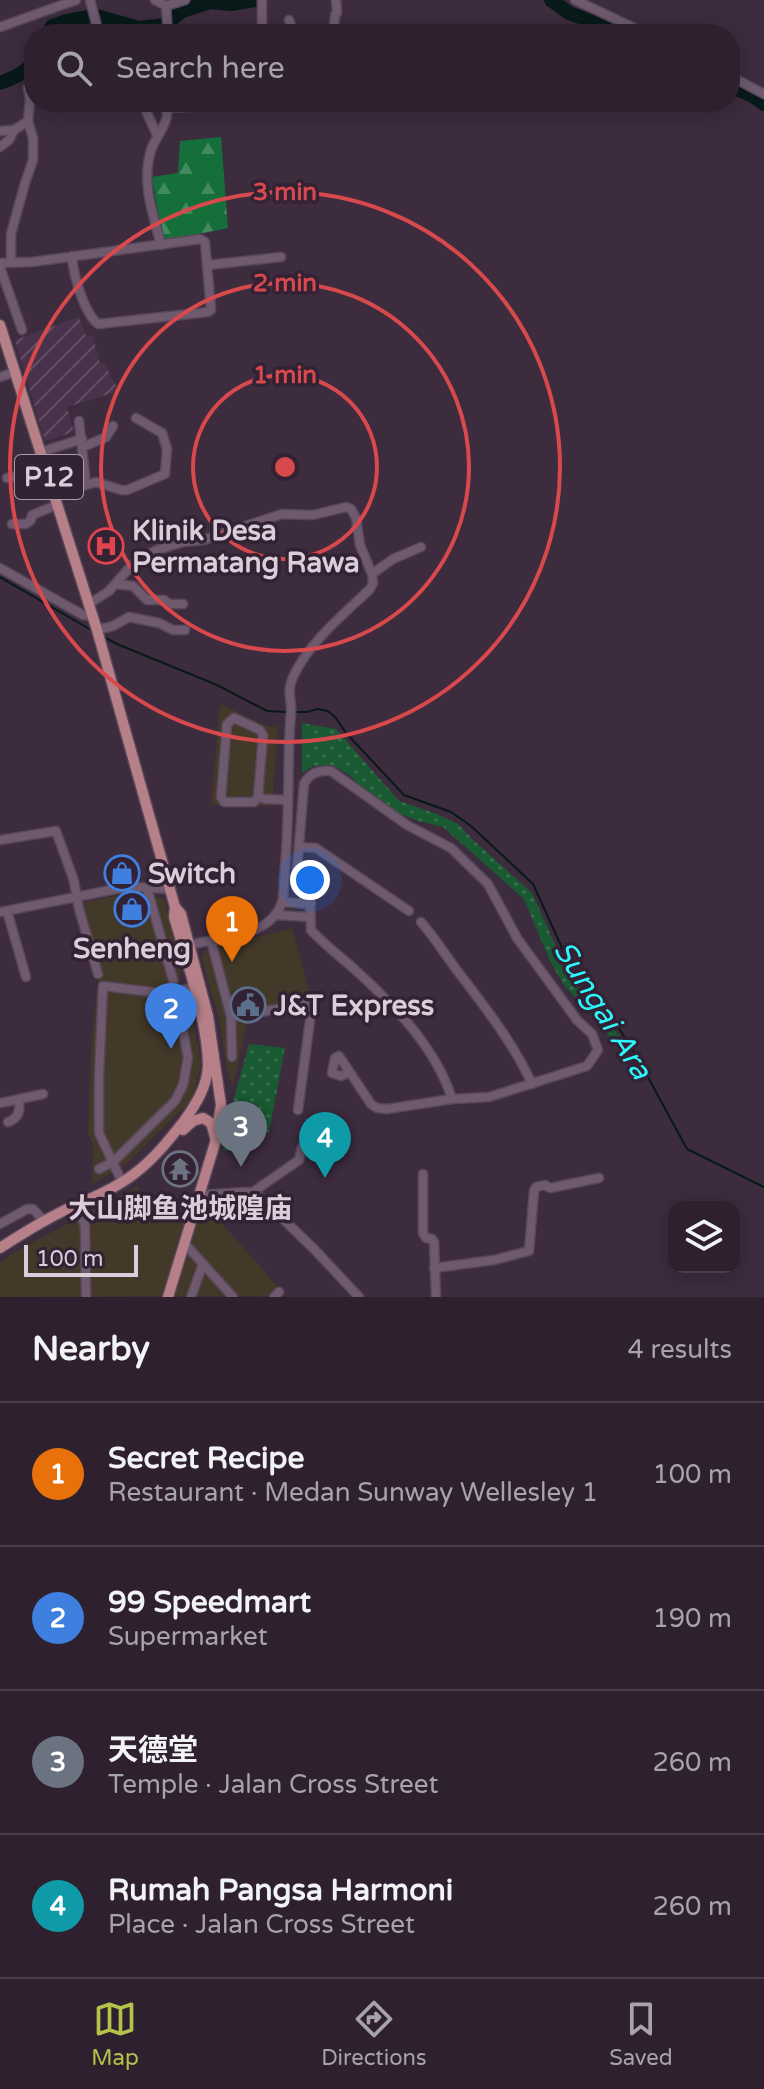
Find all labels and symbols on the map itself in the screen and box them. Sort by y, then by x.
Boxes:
text: 3 min [253,178,317,207]
text: 2 min [253,269,317,298]
text: 1 min [253,361,317,390]
centre of rings [271,453,299,481]
road number: P12 [15,455,83,499]
place label: Klinik Desa Permatang Rawa [132,514,360,580]
hospital icon: Klinik Desa Permatang Rawa [87,527,125,565]
shop icon: Switch [103,854,141,892]
place label: Switch [148,857,236,891]
your location [290,860,330,900]
shop icon: Senheng [113,890,151,928]
pin: 1 [206,896,258,962]
place label: Senheng [73,932,191,966]
water label: Sungai Ara [545,934,660,1087]
pin: 2 [145,983,197,1049]
public building icon: J&T Express [229,986,267,1024]
place label: J&T Express [273,989,434,1023]
pin: 3 [215,1101,267,1167]
pin: 4 [299,1112,351,1178]
temple icon: 大山脚鱼池城隍庙 [161,1150,199,1188]
place label: 大山脚鱼池城隍庙 [68,1192,292,1226]
scale bar [24,1241,138,1277]

